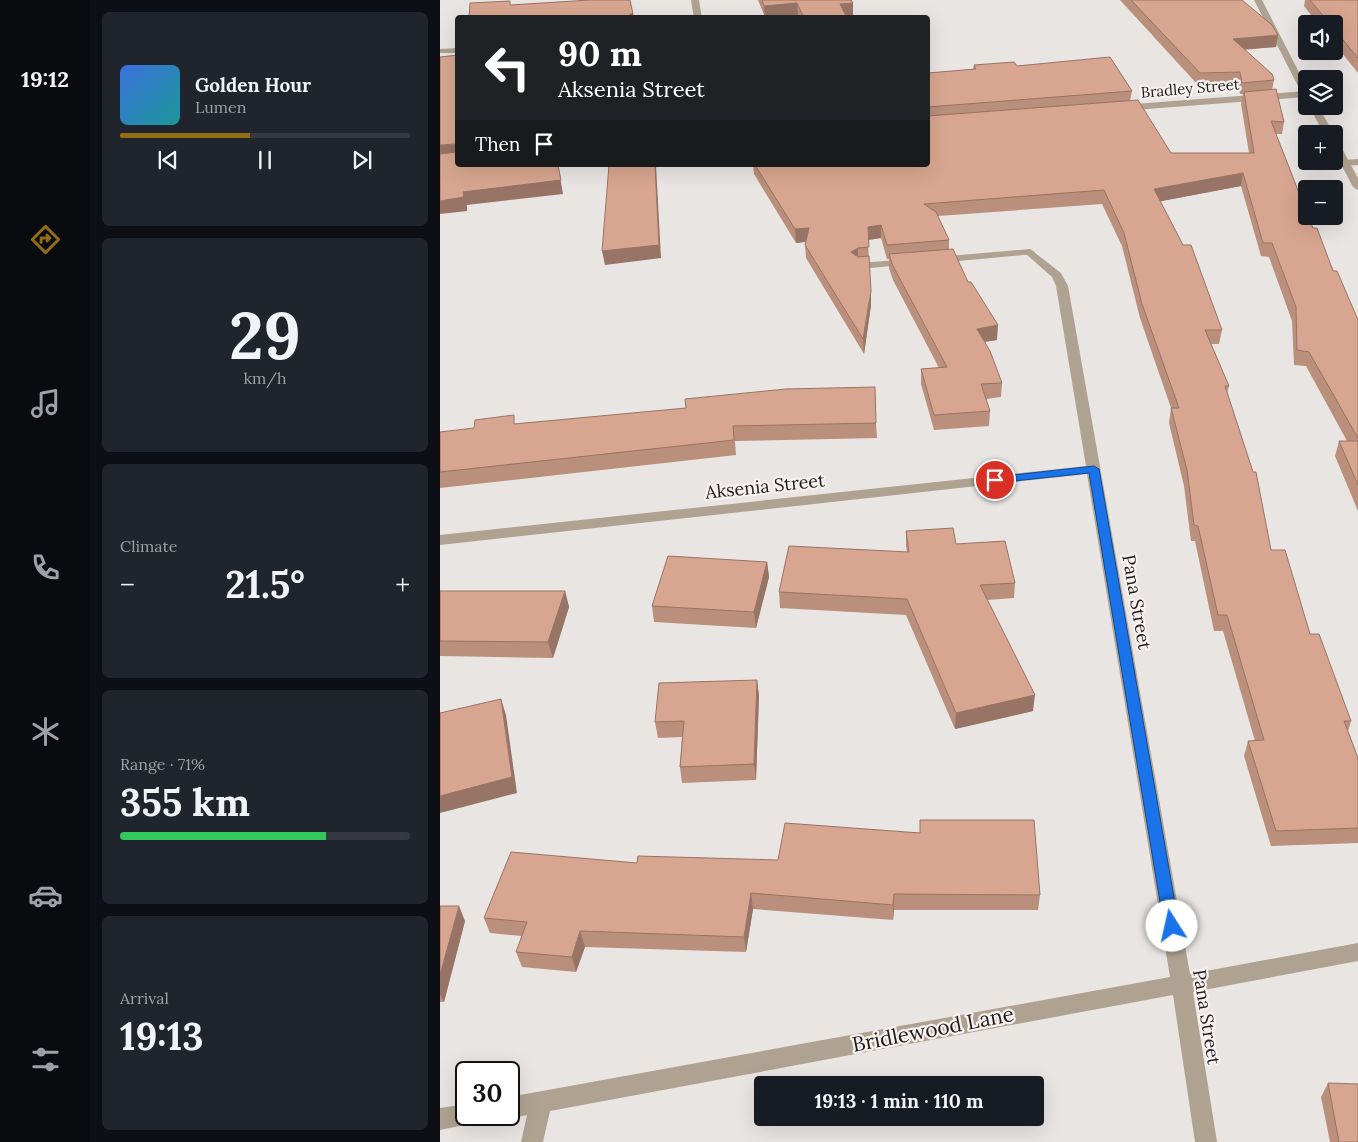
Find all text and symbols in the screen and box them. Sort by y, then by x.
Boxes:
map controls [1298,15,1343,225]
button: sound [1298,15,1343,60]
text: 90 m [558,31,642,76]
icon: left [475,35,540,100]
text: 19:12 [21,65,69,93]
button: layers [1298,70,1343,115]
text: Golden Hour [195,73,311,97]
street label: Bradley Street [1140,74,1240,102]
text: Aksenia Street [558,75,705,103]
text: Lumen [195,97,247,117]
button: + [1298,125,1343,170]
icon: arrive [530,130,558,158]
text: Then [475,132,520,156]
icon: previous [154,146,182,174]
icon: pause [251,146,279,174]
icon: next [348,146,376,174]
button: − [1298,180,1343,225]
icon: directions [28,222,63,257]
text: 29 [229,294,301,377]
text: km/h [243,368,287,388]
icon: music [28,386,63,421]
pin [974,459,1016,501]
icon: arrive [981,466,1009,494]
street label: Aksenia Street [703,468,826,504]
text: Climate [120,536,177,556]
icon: phone [28,550,63,585]
street label: Pana Street [1117,553,1157,651]
text: 21.5° [225,560,305,608]
text: − [120,567,135,603]
text: + [395,567,410,603]
icon: climate [28,714,63,749]
text: Range · 71% [120,754,205,774]
text: 355 km [120,778,250,826]
icon: car [28,878,63,913]
position arrow [1145,899,1197,951]
street label: Pana Street [1188,968,1226,1066]
text: Arrival [120,988,169,1008]
street label: Bridlewood Lane [850,1000,1016,1058]
text: 19:13 [120,1012,204,1060]
icon: filters [28,1042,63,1077]
speed limit sign: 30 [455,1061,520,1126]
text: 19:13 · 1 min · 110 m [815,1089,983,1113]

